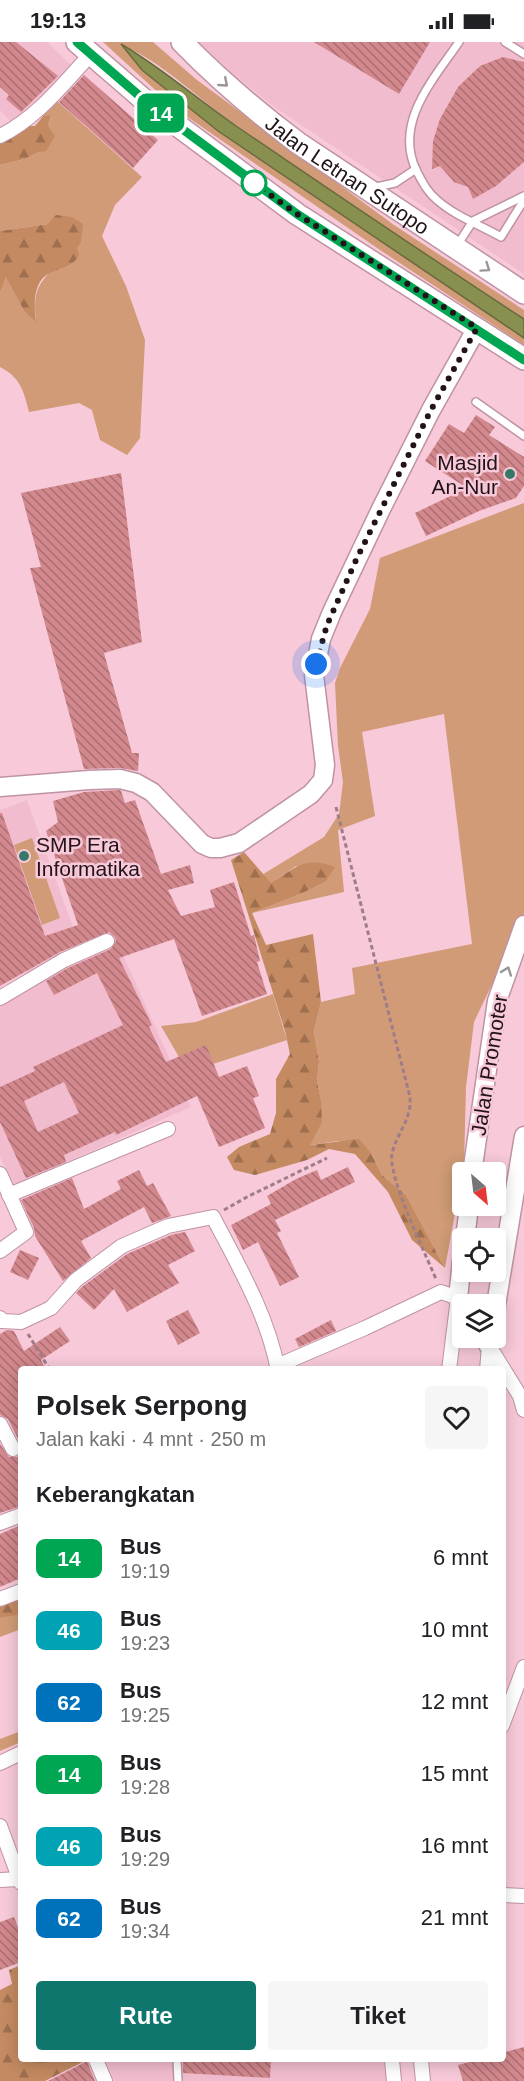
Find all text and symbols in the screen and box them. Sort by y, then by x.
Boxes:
text: 19:13 [30,8,86,33]
one-way arrow [217,76,228,87]
line badge: 14 [134,94,188,132]
text: 14 [149,102,173,125]
street label: Jalan Letnan Sutopo [261,111,434,239]
unlabelled marker [241,170,267,196]
one-way arrow [479,261,490,272]
place label: Masjid An-Nur [431,451,498,498]
marker: Masjid An-Nur [503,467,517,481]
your location [301,649,331,679]
place label: SMP Era Informatika [36,833,140,880]
marker: SMP Era Informatika [17,849,31,863]
one-way arrow [500,966,513,977]
street label: Jalan Promoter [467,993,511,1137]
north arrow [452,1162,506,1216]
map controls [452,1162,506,1348]
button: locate [452,1228,506,1282]
button: layers [452,1294,506,1348]
button: heart [425,1386,488,1449]
text: Polsek Serpong [36,1390,248,1421]
text: Jalan kaki · 4 mnt · 250 m [36,1428,266,1450]
text: Keberangkatan [36,1482,195,1507]
text: Bus [120,1534,162,1559]
text: 6 mnt [433,1545,488,1570]
text: 14 [57,1547,81,1570]
text: 19:19 [120,1560,170,1582]
text: Bus [120,1606,162,1631]
text: 10 mnt [421,1617,488,1642]
text: 46 [57,1619,81,1642]
text: 19:23 [120,1632,170,1654]
text: Bus [120,1678,162,1703]
text: 12 mnt [421,1689,488,1714]
text: 62 [57,1691,81,1714]
text: 19:25 [120,1704,170,1726]
text: Bus [120,1750,162,1775]
text: 15 mnt [421,1761,488,1786]
text: 14 [57,1763,81,1786]
text: 19:28 [120,1776,170,1798]
text: Bus [120,1822,162,1847]
text: 16 mnt [421,1833,488,1858]
text: 46 [57,1835,81,1858]
text: 19:29 [120,1848,170,1870]
text: Bus [120,1894,162,1919]
text: 21 mnt [421,1905,488,1930]
text: 62 [57,1907,81,1930]
text: 19:34 [120,1920,170,1942]
button: Rute [36,1981,256,2050]
button: Tiket [268,1981,488,2050]

